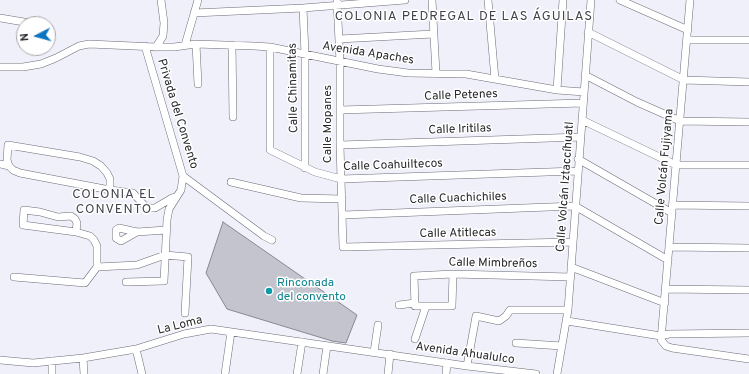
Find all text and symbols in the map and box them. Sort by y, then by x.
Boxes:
district label: COLONIA PEDREGAL DE LAS ÁGUILAS [335,9,593,25]
north arrow [16,16,56,56]
text: N [18,32,32,42]
street label: Avenida Apaches [321,40,415,68]
street label: Calle Chinamitas [286,43,302,133]
street label: Privada del Convento [153,57,201,171]
street label: Calle Mopanes [322,85,336,163]
street label: Calle Petenes [424,88,498,104]
street label: Calle Volcán Fujiyama [653,108,677,226]
street label: Calle Volcán Iztaccíhuatl [554,121,578,253]
street label: Calle Iritilas [428,122,492,138]
street label: Calle Coahuiltecos [343,157,443,175]
district label: COLONIA EL CONVENTO [72,187,156,218]
street label: Calle Cuachichiles [409,190,507,208]
street label: Calle Atitlecas [419,226,497,242]
street label: Calle Mimbreños [448,256,538,272]
place label: Rinconada del convento [277,277,346,305]
marker: Rinconada del convento [264,286,274,296]
street label: La Loma [156,313,204,339]
street label: Avenida Ahualulco [415,340,515,368]

